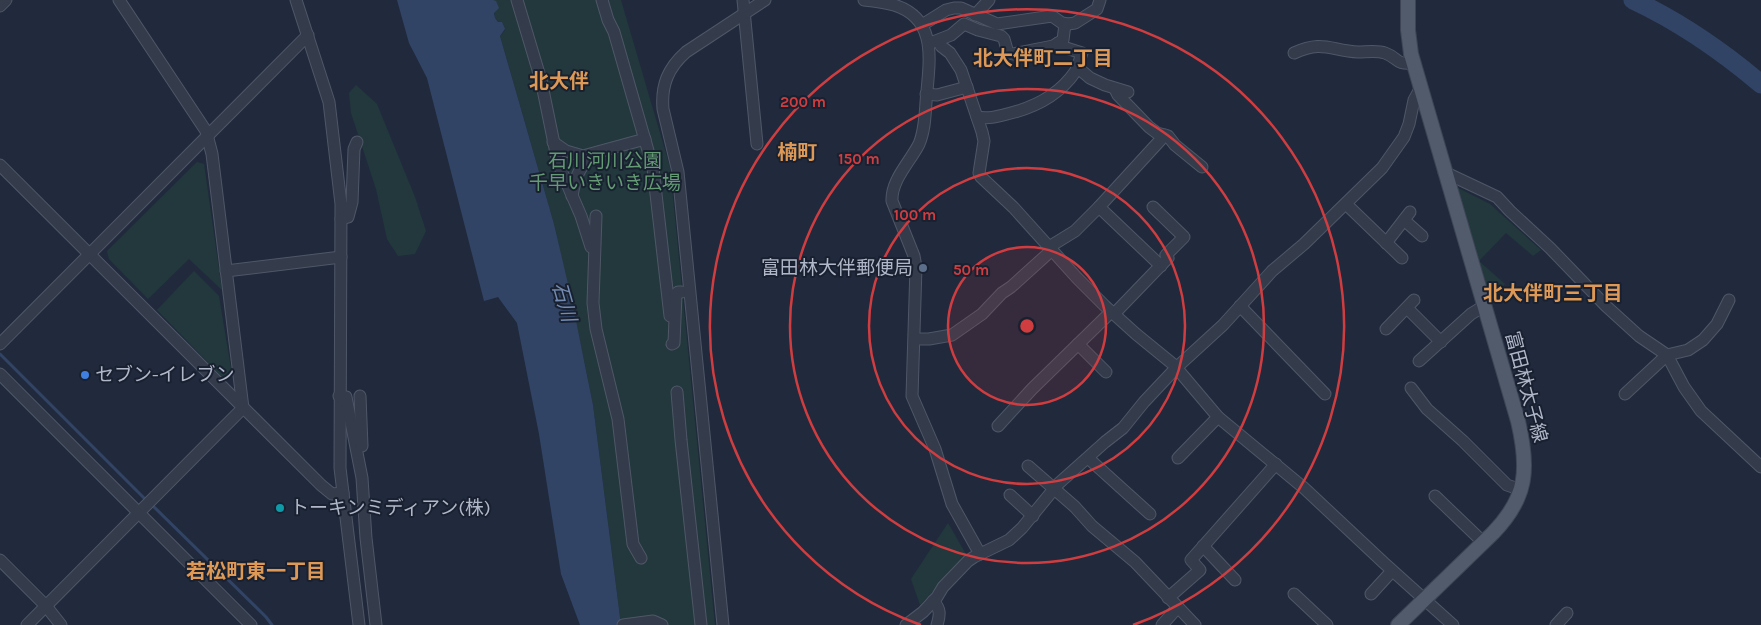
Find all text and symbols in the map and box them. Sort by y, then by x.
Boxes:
district label: 北大伴町二丁目 [973,47,1113,70]
district label: 北大伴 [529,70,589,93]
text: 200 m [780,93,826,111]
district label: 楠町 [777,141,817,164]
park label: 石川河川公園 千早いきいき広場 [529,150,681,194]
text: 150 m [838,150,880,168]
text: 100 m [894,206,936,224]
place label: 富田林大伴郵便局 [761,257,913,279]
text: 50 m [953,261,989,279]
marker: 富田林大伴郵便局 [917,262,929,274]
water label: 石川 [547,280,581,326]
district label: 北大伴町三丁目 [1483,282,1623,305]
centre of rings [1018,317,1036,335]
street label: 富田林太子線 [1501,329,1551,445]
place label: セブン-イレブン [95,364,235,386]
marker: セブン-イレブン [79,369,91,381]
place label: トーキンミディアン(株) [290,497,491,519]
marker: トーキンミディアン(株) [274,502,286,514]
district label: 若松町東一丁目 [186,560,326,583]

